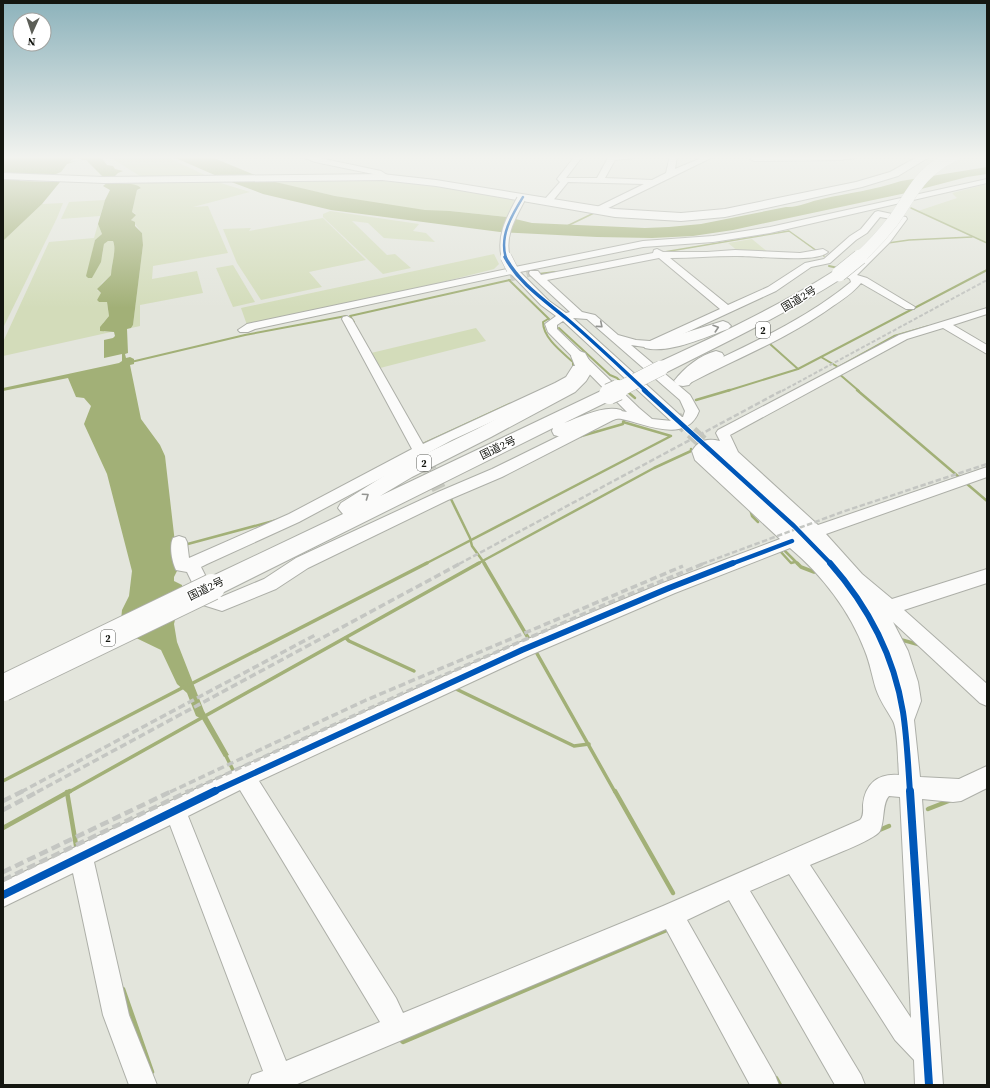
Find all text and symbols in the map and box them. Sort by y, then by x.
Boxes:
north arrow [12,12,52,52]
text: N [27,34,36,49]
street label: 国道2号 [779,283,819,315]
one-way arrow [596,321,603,328]
road number: 2 [756,322,770,338]
one-way arrow [712,324,719,333]
street label: 国道2号 [477,433,519,463]
road number: 2 [417,455,431,471]
one-way arrow [362,494,369,501]
street label: 国道2号 [185,574,227,604]
road number: 2 [101,630,115,646]

